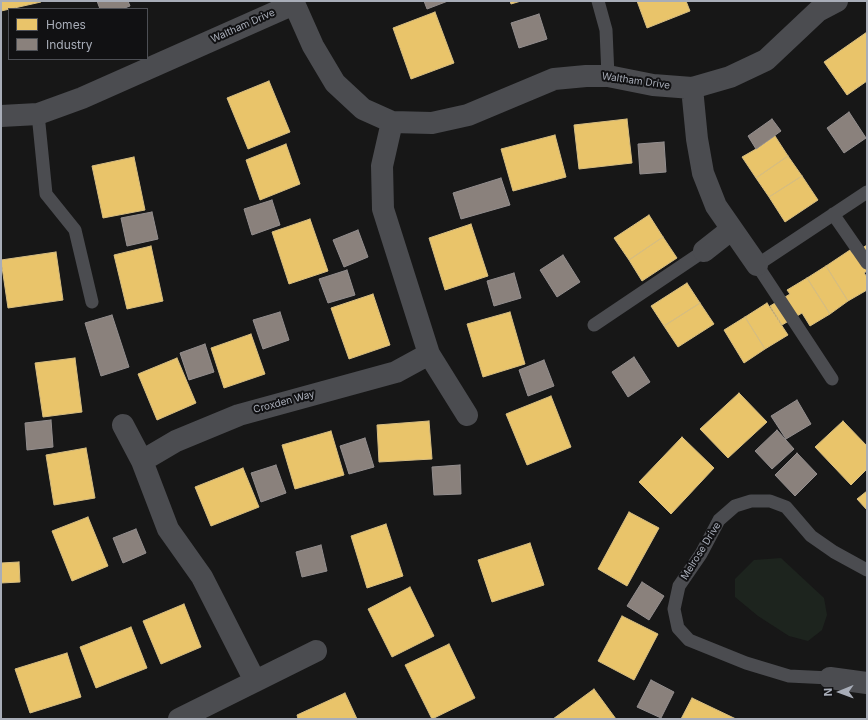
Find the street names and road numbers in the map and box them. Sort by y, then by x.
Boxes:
street label: Waltham Drive [209,7,277,45]
street label: Waltham Drive [601,70,671,92]
street label: Croxden Way [252,388,316,416]
street label: Melrose Drive [679,520,723,582]

